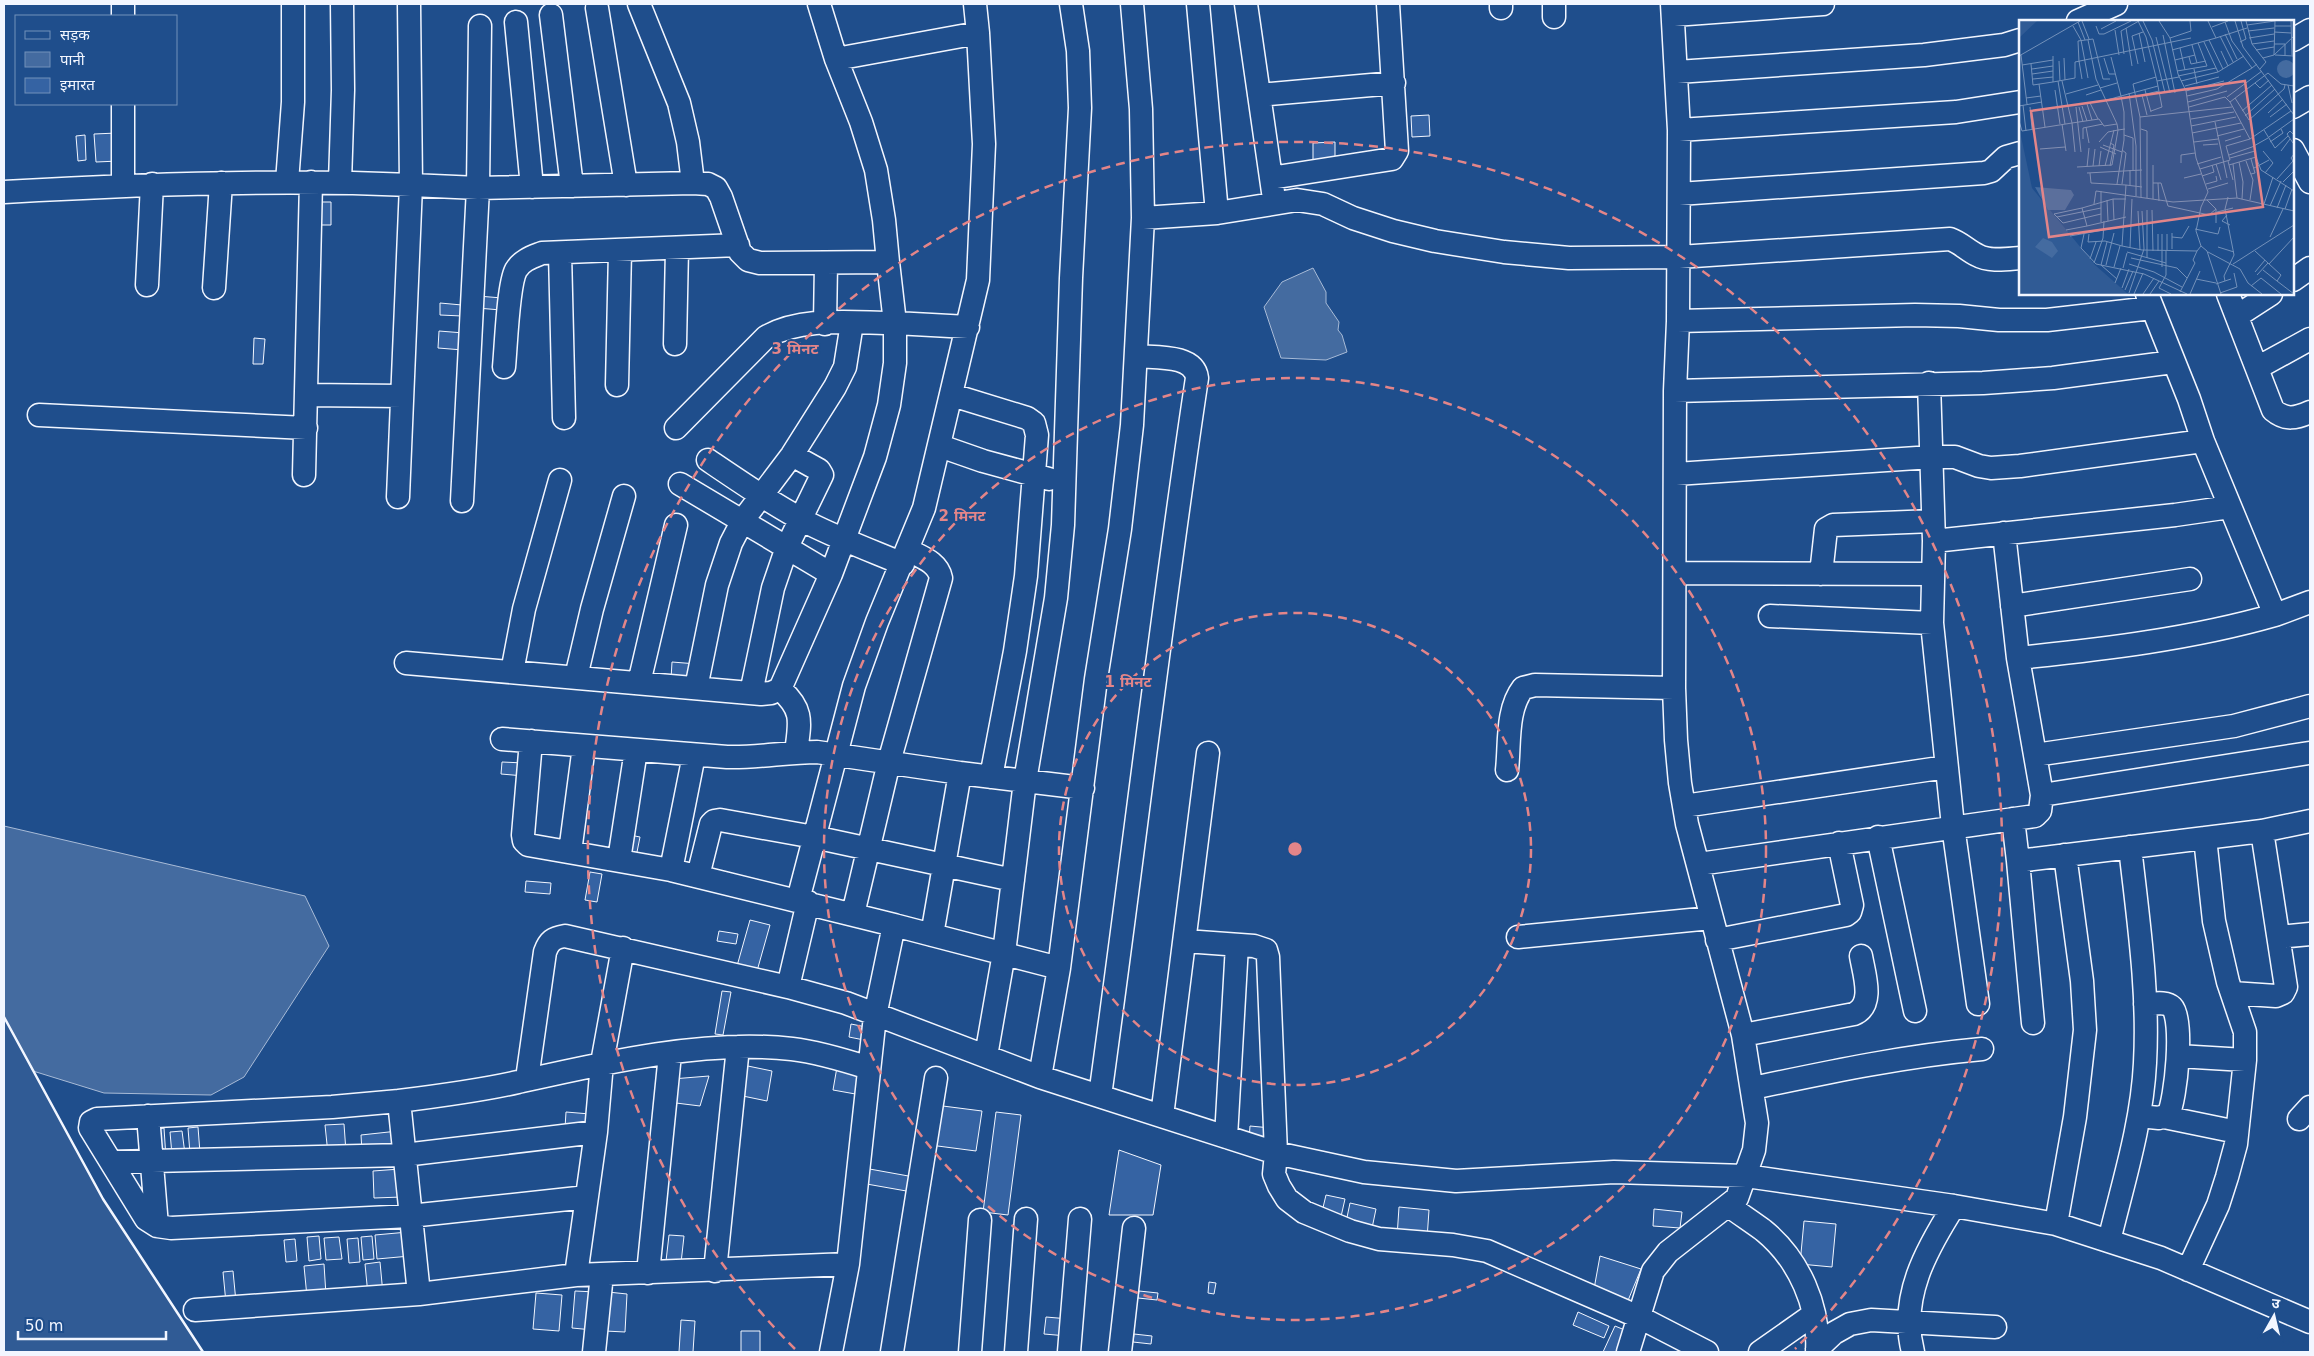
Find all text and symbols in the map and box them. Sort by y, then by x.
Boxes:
legend [15,15,178,105]
inset map [2019,20,2294,295]
text: सड़क [60,26,90,44]
text: पानी [60,51,86,69]
text: इमारत [60,76,95,94]
text: 3 मिनट [771,340,819,358]
text: 2 मिनट [938,507,986,525]
text: 1 मिनट [1104,673,1152,691]
centre of rings [1286,840,1304,858]
north arrow [2249,1291,2299,1341]
text: उ [2271,1295,2282,1312]
scale bar [18,1308,165,1340]
text: 50 m [25,1317,63,1335]

